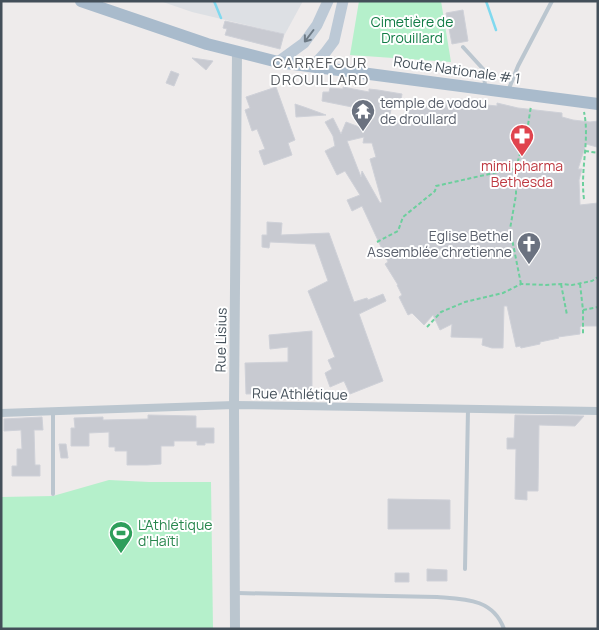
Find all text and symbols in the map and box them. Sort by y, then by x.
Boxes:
park label: Cimetière de Drouillard [371,12,453,47]
one-way arrow [304,29,314,43]
street label: Route Nationale # 1 [392,51,522,88]
district label: CARREFOUR DROUILLARD [271,52,369,90]
place label: temple de vodou de droullard [380,93,487,128]
temple icon: temple de vodou de droullard [350,98,376,132]
pharmacy icon: mimi pharma Bethesda [509,123,535,157]
place label: mimi pharma Bethesda [481,156,563,191]
place label: Eglise Bethel Assemblée chretienne [367,226,512,261]
church icon: Eglise Bethel Assemblée chretienne [516,231,542,265]
street label: Rue Lisius [210,307,231,373]
street label: Rue Athlétique [252,383,348,404]
place label: L'Athlétique d'Haïti [138,515,212,550]
sports icon: L'Athlétique d'Haïti [108,520,134,554]

